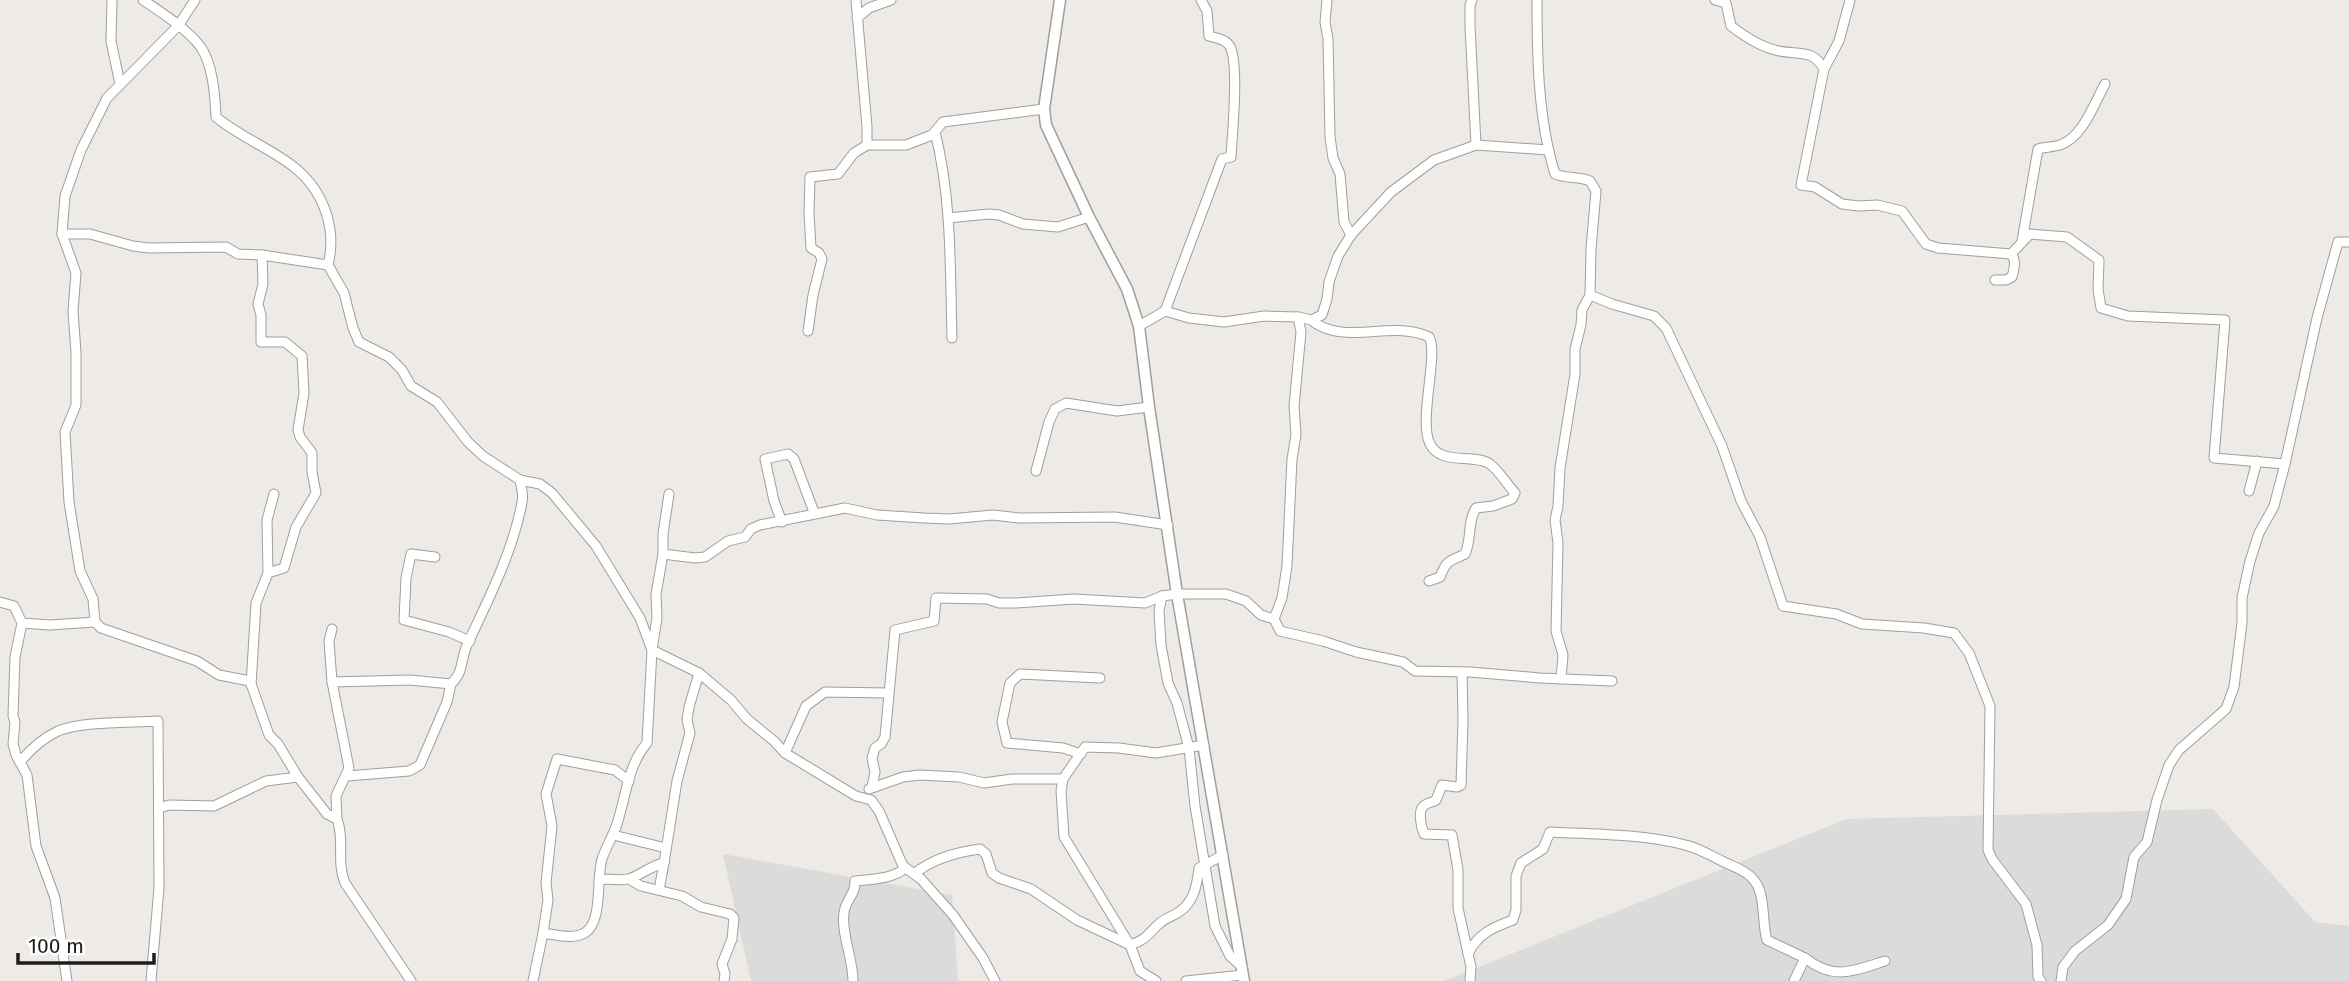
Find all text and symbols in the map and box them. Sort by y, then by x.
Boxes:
scale bar [18,922,154,966]
text: 100 m [28,933,84,959]

